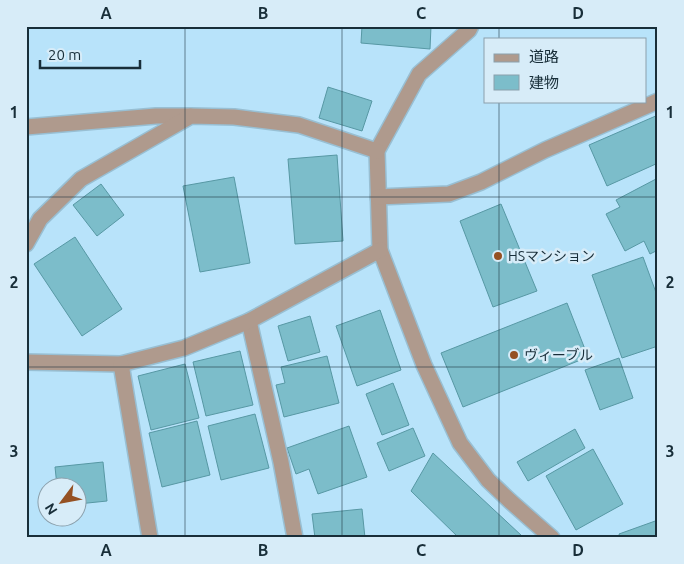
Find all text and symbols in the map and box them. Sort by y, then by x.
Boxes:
text: A [100,4,112,22]
text: B [258,4,268,22]
text: C [416,4,426,22]
text: D [572,4,584,22]
scale bar [40,38,140,70]
legend [484,38,646,102]
text: 20 m [48,46,81,63]
text: 道路 [529,48,559,65]
text: 建物 [529,74,559,91]
text: 1 [9,103,19,121]
text: 1 [665,103,675,121]
place label: HSマンション [508,248,595,264]
marker: HSマンション [492,250,504,262]
text: 2 [9,273,19,291]
text: 2 [665,273,675,291]
place label: ヴィーブル [524,347,593,363]
marker: ヴィーブル [508,349,520,361]
text: 3 [9,442,19,460]
text: 3 [665,442,675,460]
north arrow [38,476,88,526]
text: N [41,500,61,518]
text: A [100,541,112,559]
text: B [258,541,268,559]
text: C [416,541,426,559]
text: D [572,541,584,559]

